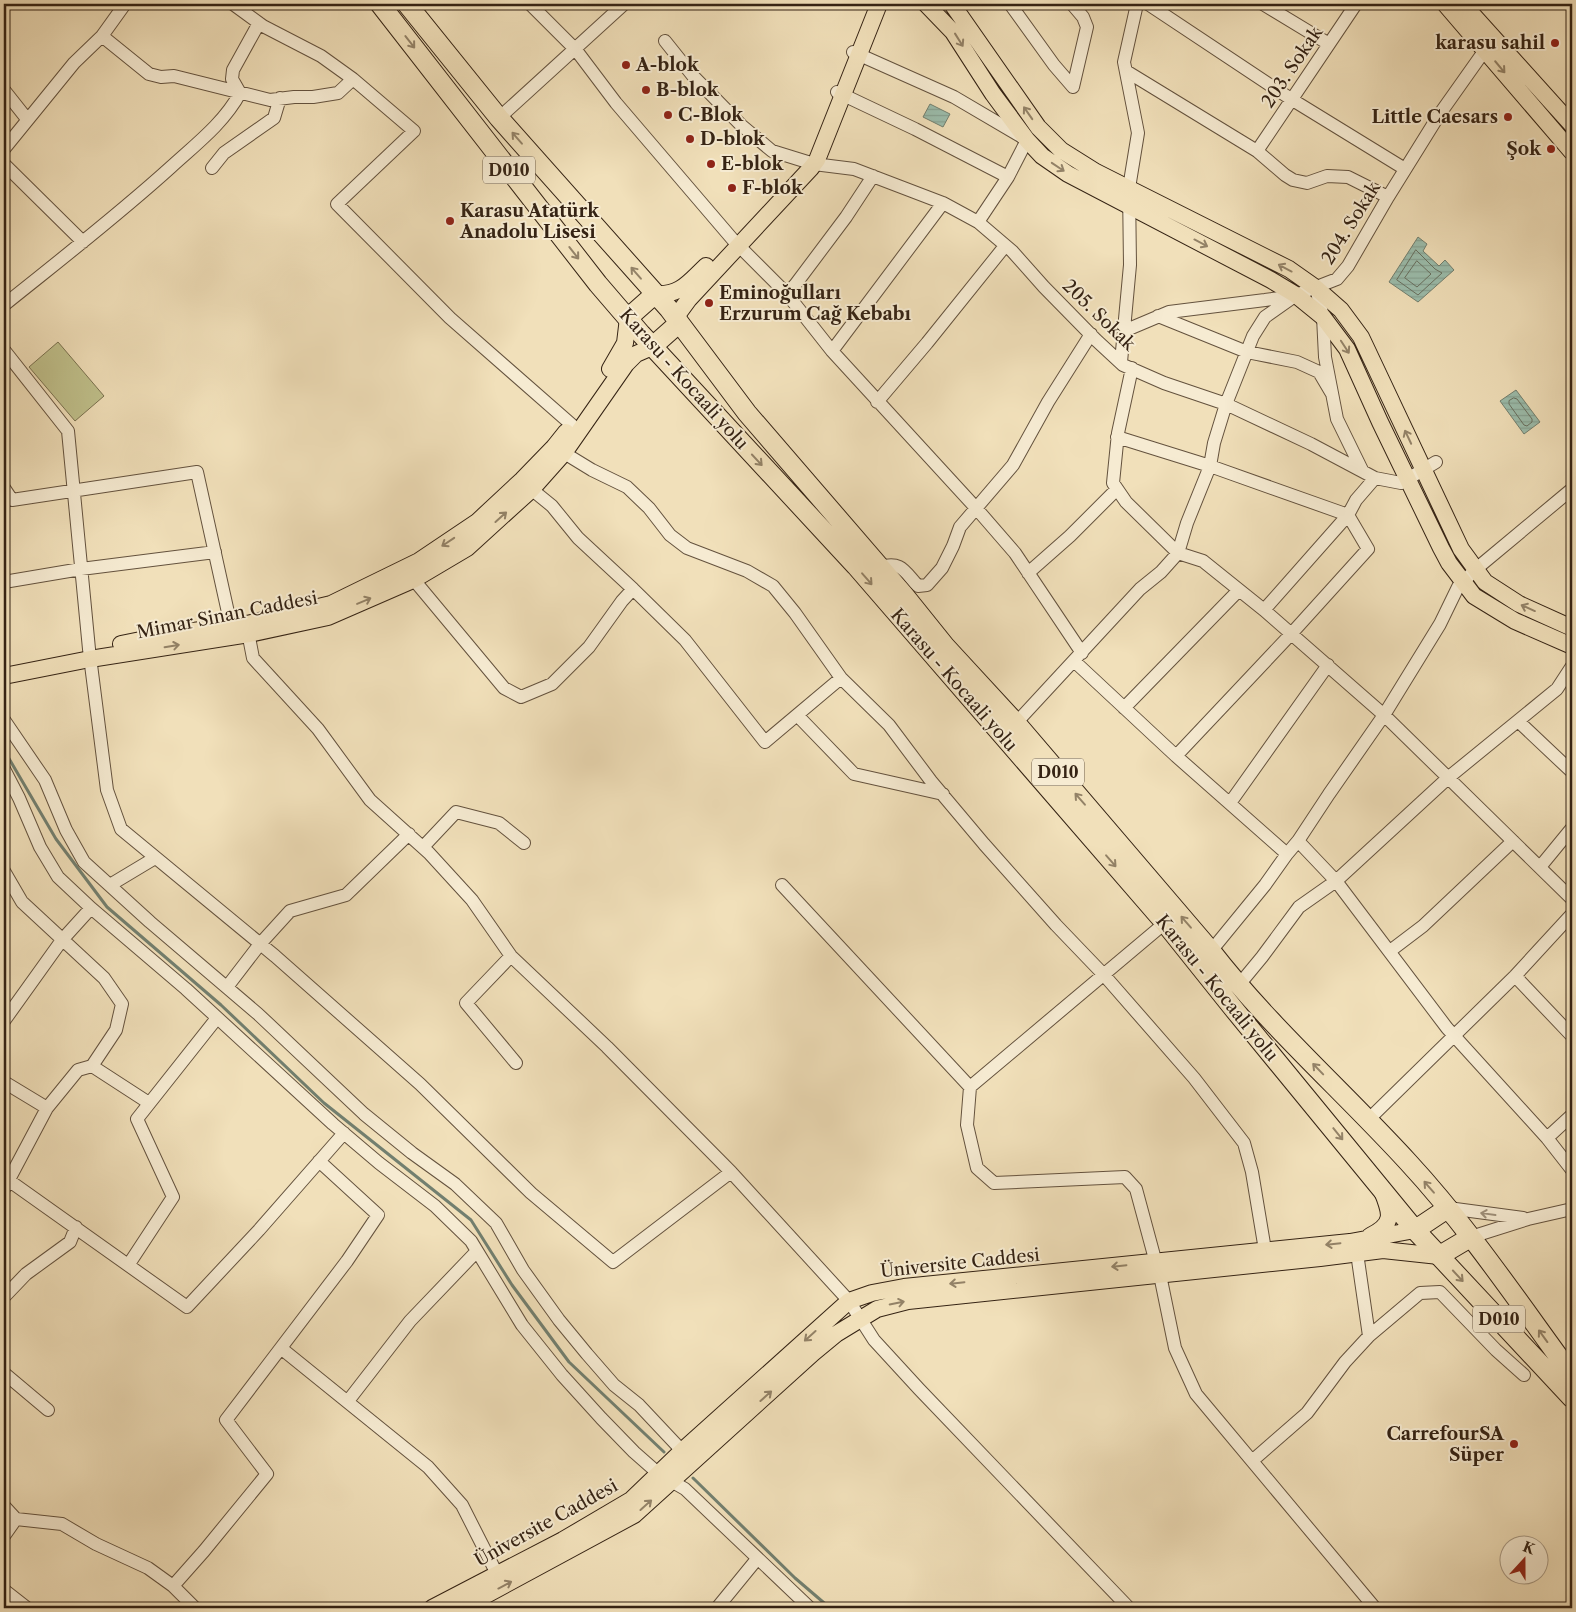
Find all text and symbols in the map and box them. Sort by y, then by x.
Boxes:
street label: 203. Sokak [1257,21,1328,112]
place label: karasu sahil [1435,32,1545,54]
one-way arrow [953,33,964,47]
one-way arrow [404,35,415,48]
marker: karasu sahil [1549,37,1561,49]
place label: A-blok [635,54,700,76]
marker: A-blok [620,59,632,71]
one-way arrow [1494,60,1505,73]
place label: B-blok [656,79,720,101]
marker: B-blok [640,84,652,96]
place label: C-Blok [678,104,744,126]
one-way arrow [1023,106,1033,120]
place label: Little Caesars [1371,106,1498,128]
marker: C-Blok [662,109,674,121]
marker: Little Caesars [1502,111,1514,123]
place label: D-blok [700,128,766,150]
one-way arrow [511,131,523,144]
marker: D-blok [684,133,696,145]
place label: Şok [1506,138,1542,160]
marker: Şok [1545,143,1557,155]
place label: E-blok [721,153,784,175]
road number: D010 [483,156,535,184]
marker: E-blok [705,158,717,170]
one-way arrow [1051,162,1065,172]
street label: 204. Sokak [1317,176,1386,268]
place label: F-blok [742,177,804,199]
marker: F-blok [726,182,738,194]
place label: Karasu Atatürk Anadolu Lisesi [459,200,600,243]
marker: Karasu Atatürk Anadolu Lisesi [444,215,456,227]
one-way arrow [1193,239,1208,248]
one-way arrow [569,246,580,259]
one-way arrow [1278,262,1292,272]
one-way arrow [630,266,642,279]
street label: 205. Sokak [1058,275,1141,356]
place label: Eminoğulları Erzurum Cağ Kebabı [719,282,912,325]
marker: Eminoğulları Erzurum Cağ Kebabı [703,297,715,309]
street label: Karasu - Kocaali yolu [615,304,753,454]
one-way arrow [1340,339,1350,353]
one-way arrow [1403,430,1412,445]
one-way arrow [751,453,763,466]
one-way arrow [495,511,508,523]
one-way arrow [441,537,455,547]
one-way arrow [862,573,873,586]
street label: Mimar Sinan Caddesi [135,587,320,643]
one-way arrow [356,596,371,606]
one-way arrow [1521,603,1536,612]
street label: Karasu - Kocaali yolu [886,604,1022,756]
one-way arrow [164,641,180,651]
road number: D010 [1032,759,1084,786]
one-way arrow [1075,792,1086,805]
one-way arrow [1106,854,1117,867]
street label: Karasu - Kocaali yolu [1151,910,1283,1066]
one-way arrow [1180,915,1192,928]
one-way arrow [1312,1062,1324,1075]
one-way arrow [1332,1128,1343,1141]
one-way arrow [1424,1180,1435,1193]
one-way arrow [1480,1209,1496,1219]
one-way arrow [1325,1239,1341,1249]
street label: Üniversite Caddesi [879,1243,1041,1282]
one-way arrow [1111,1261,1127,1271]
one-way arrow [1452,1270,1464,1282]
one-way arrow [950,1278,966,1287]
one-way arrow [889,1298,905,1308]
road number: D010 [1473,1306,1525,1332]
one-way arrow [1538,1329,1548,1343]
one-way arrow [803,1330,816,1341]
one-way arrow [760,1390,773,1401]
place label: CarrefourSA Süper [1386,1423,1505,1466]
marker: CarrefourSA Süper [1508,1438,1520,1450]
street label: Üniversite Caddesi [470,1473,622,1571]
one-way arrow [639,1499,652,1511]
north arrow [1498,1534,1548,1584]
text: K [1520,1537,1538,1559]
one-way arrow [497,1580,512,1589]

